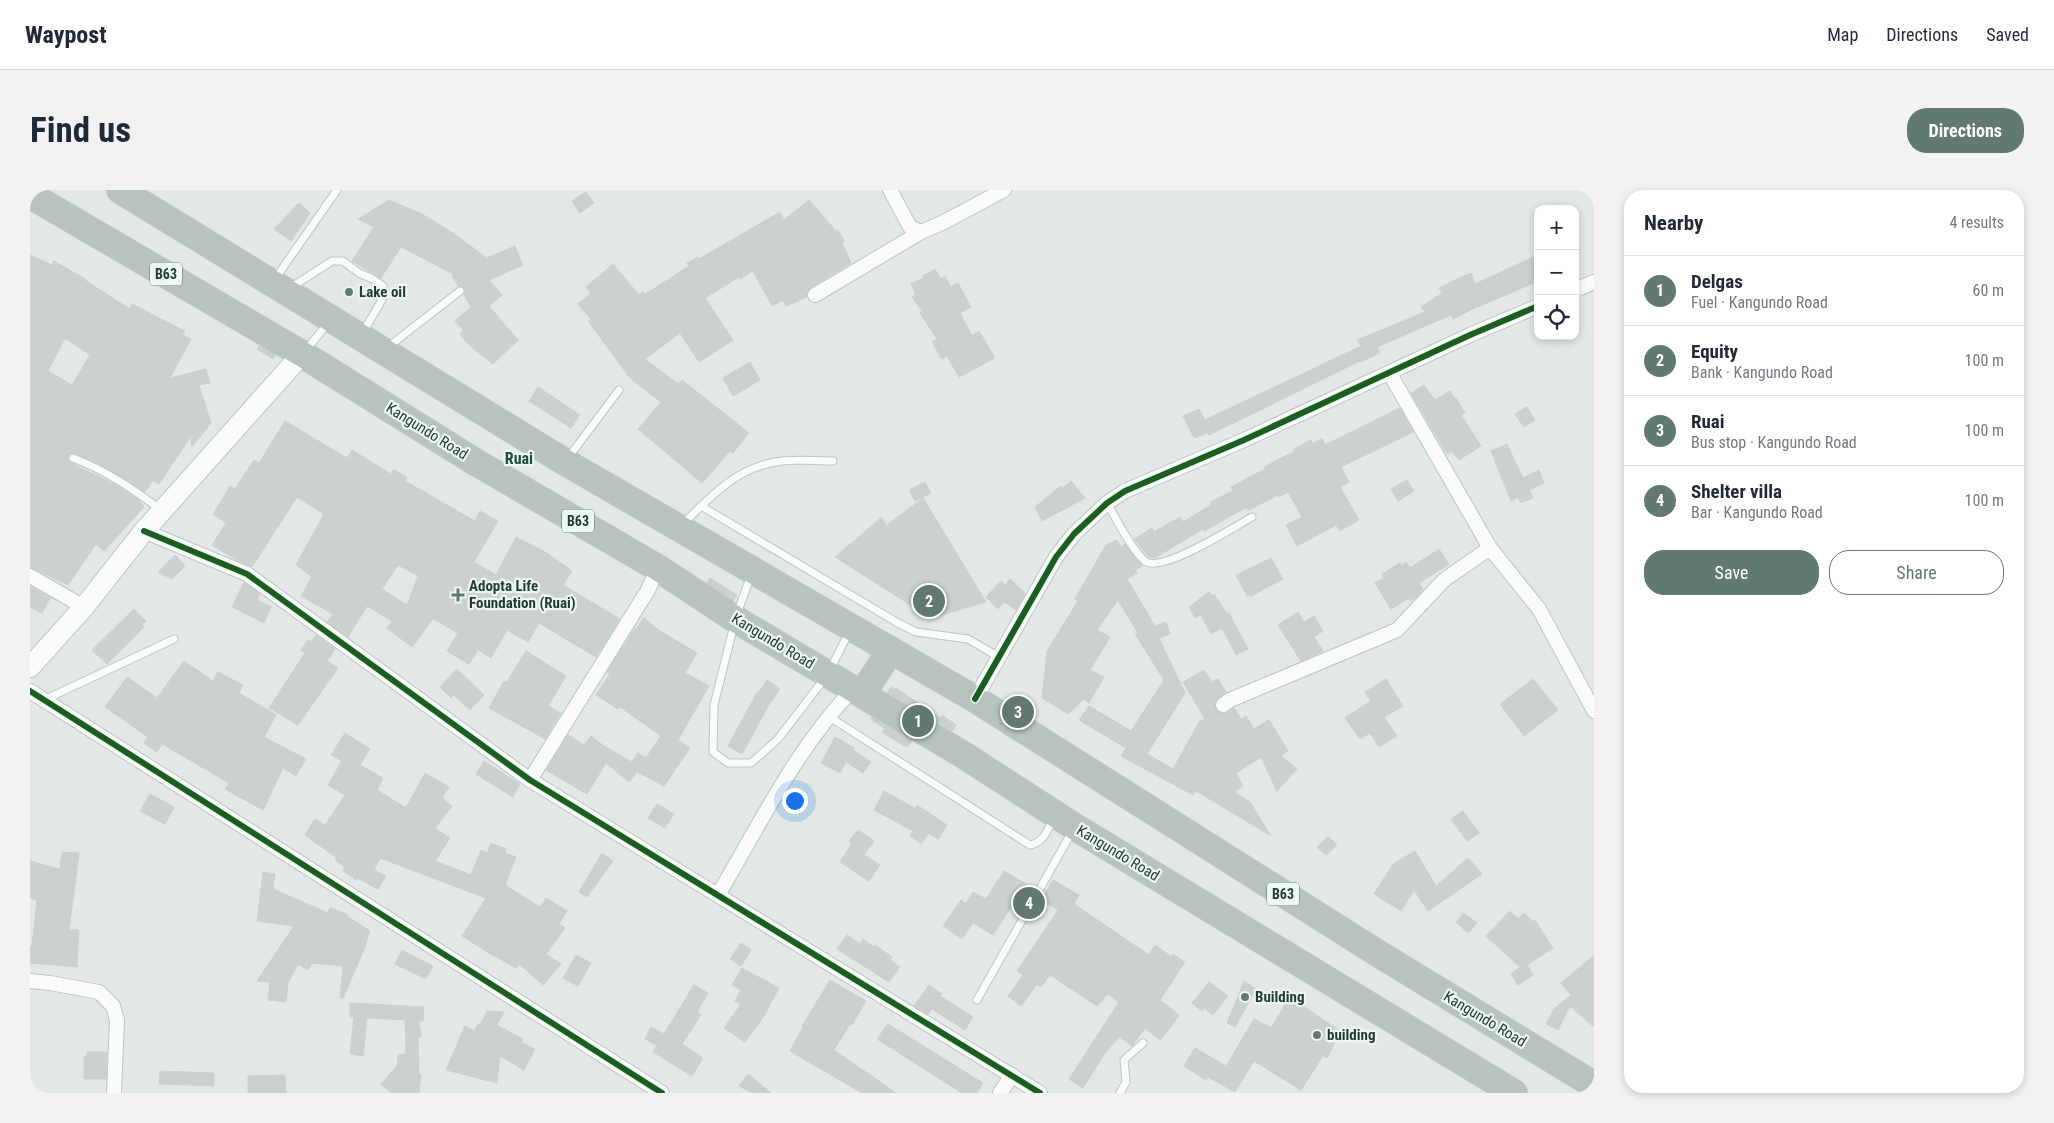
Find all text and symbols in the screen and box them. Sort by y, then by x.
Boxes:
text: Waypost [25,21,107,49]
text: Map [1827,24,1858,45]
text: Directions [1886,24,1958,45]
text: Saved [1986,24,2029,45]
button: Directions [1907,108,2024,153]
text: Find us [30,110,131,151]
map controls [1534,205,1579,340]
button: + [1534,205,1579,250]
text: Nearby [1644,211,1703,235]
text: 4 results [1949,213,2004,232]
button: − [1534,250,1579,295]
road number: B63 [150,262,182,286]
text: Delgas [1691,270,1743,293]
text: 1 [1656,281,1664,300]
text: 60 m [1972,281,2004,300]
place label: Lake oil [359,283,406,301]
marker: Lake oil [343,286,355,298]
text: Fuel · Kangundo Road [1691,293,1828,312]
button: locate [1534,295,1579,340]
text: Equity [1691,340,1738,363]
text: 2 [1656,351,1664,370]
text: 100 m [1965,351,2004,370]
text: Bank · Kangundo Road [1691,363,1833,382]
street label: Kangundo Road [383,399,471,463]
text: Ruai [1691,410,1725,433]
text: 3 [1656,421,1664,440]
text: 100 m [1965,421,2004,440]
text: Bus stop · Kangundo Road [1691,433,1857,452]
district label: Ruai [505,449,533,468]
text: Shelter villa [1691,480,1782,503]
text: 4 [1656,491,1664,510]
text: 100 m [1965,491,2004,510]
text: Bar · Kangundo Road [1691,503,1823,522]
road number: B63 [562,510,594,532]
button: Save [1644,550,1819,595]
button: Share [1829,550,2004,595]
place label: Adopta Life Foundation (Ruai) [469,577,576,612]
pin: 2 [913,582,945,620]
marker: Adopta Life Foundation (Ruai) [451,588,465,602]
street label: Kangundo Road [728,609,818,673]
pin: 3 [1002,693,1034,731]
pin: 1 [902,702,934,740]
your location [782,788,808,814]
street label: Kangundo Road [1073,821,1163,885]
road number: B63 [1267,882,1299,906]
pin: 4 [1013,884,1045,922]
street label: Kangundo Road [1440,987,1530,1051]
place label: Building [1255,988,1305,1006]
marker: Building [1239,991,1251,1003]
place label: building [1327,1026,1376,1044]
marker: building [1311,1029,1323,1041]

